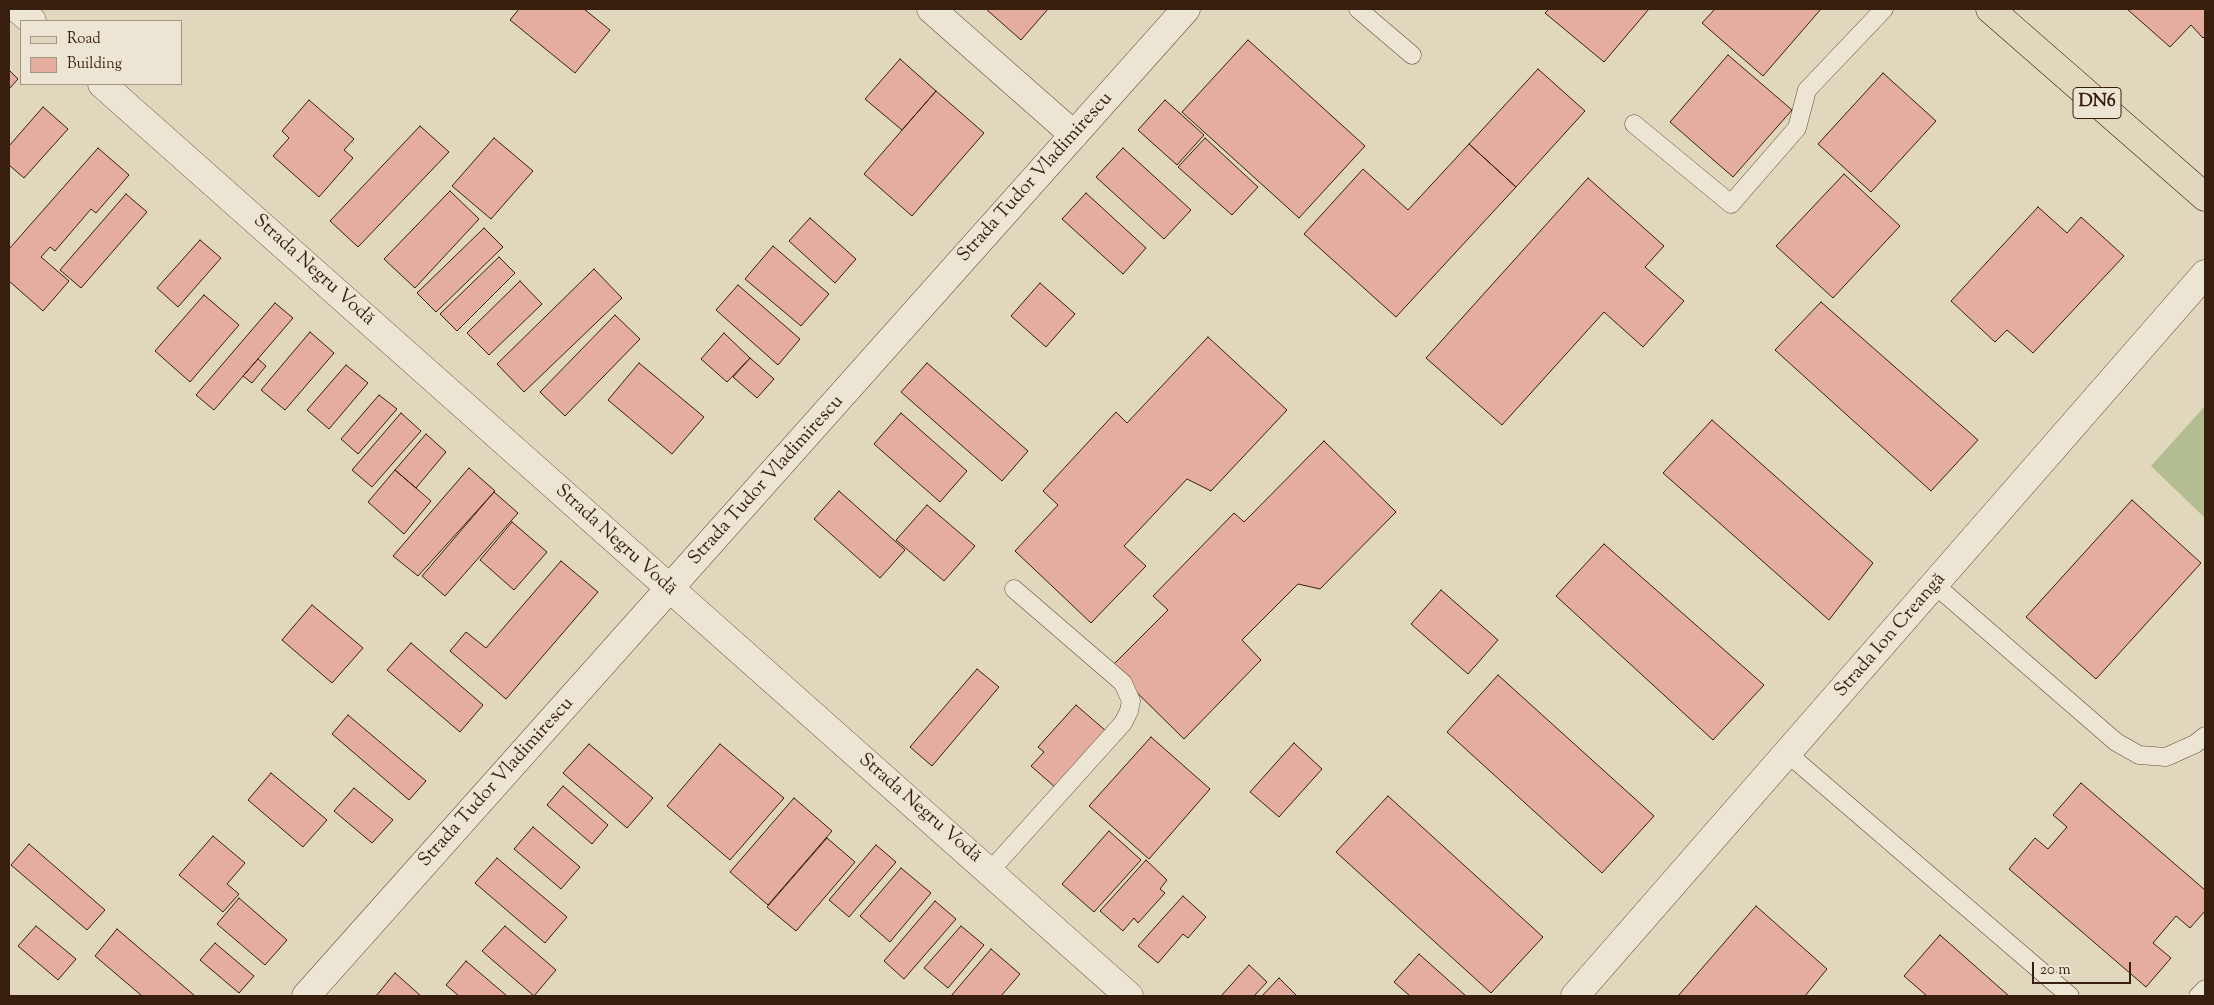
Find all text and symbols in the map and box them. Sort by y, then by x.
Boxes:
legend [20,20,182,85]
text: Road [67,29,101,50]
text: Building [67,54,122,75]
street label: Strada Tudor Vladimirescu [954,88,1118,268]
road number: DN6 [2073,88,2121,119]
street label: Strada Negru Vodă [248,211,378,331]
street label: Strada Tudor Vladimirescu [685,391,849,571]
street label: Strada Negru Vodă [550,481,680,601]
street label: Strada Ion Creangă [1831,569,1951,703]
street label: Strada Tudor Vladimirescu [415,693,579,873]
street label: Strada Negru Vodă [853,749,985,869]
scale bar [2034,952,2133,984]
text: 20 m [2040,960,2071,981]

